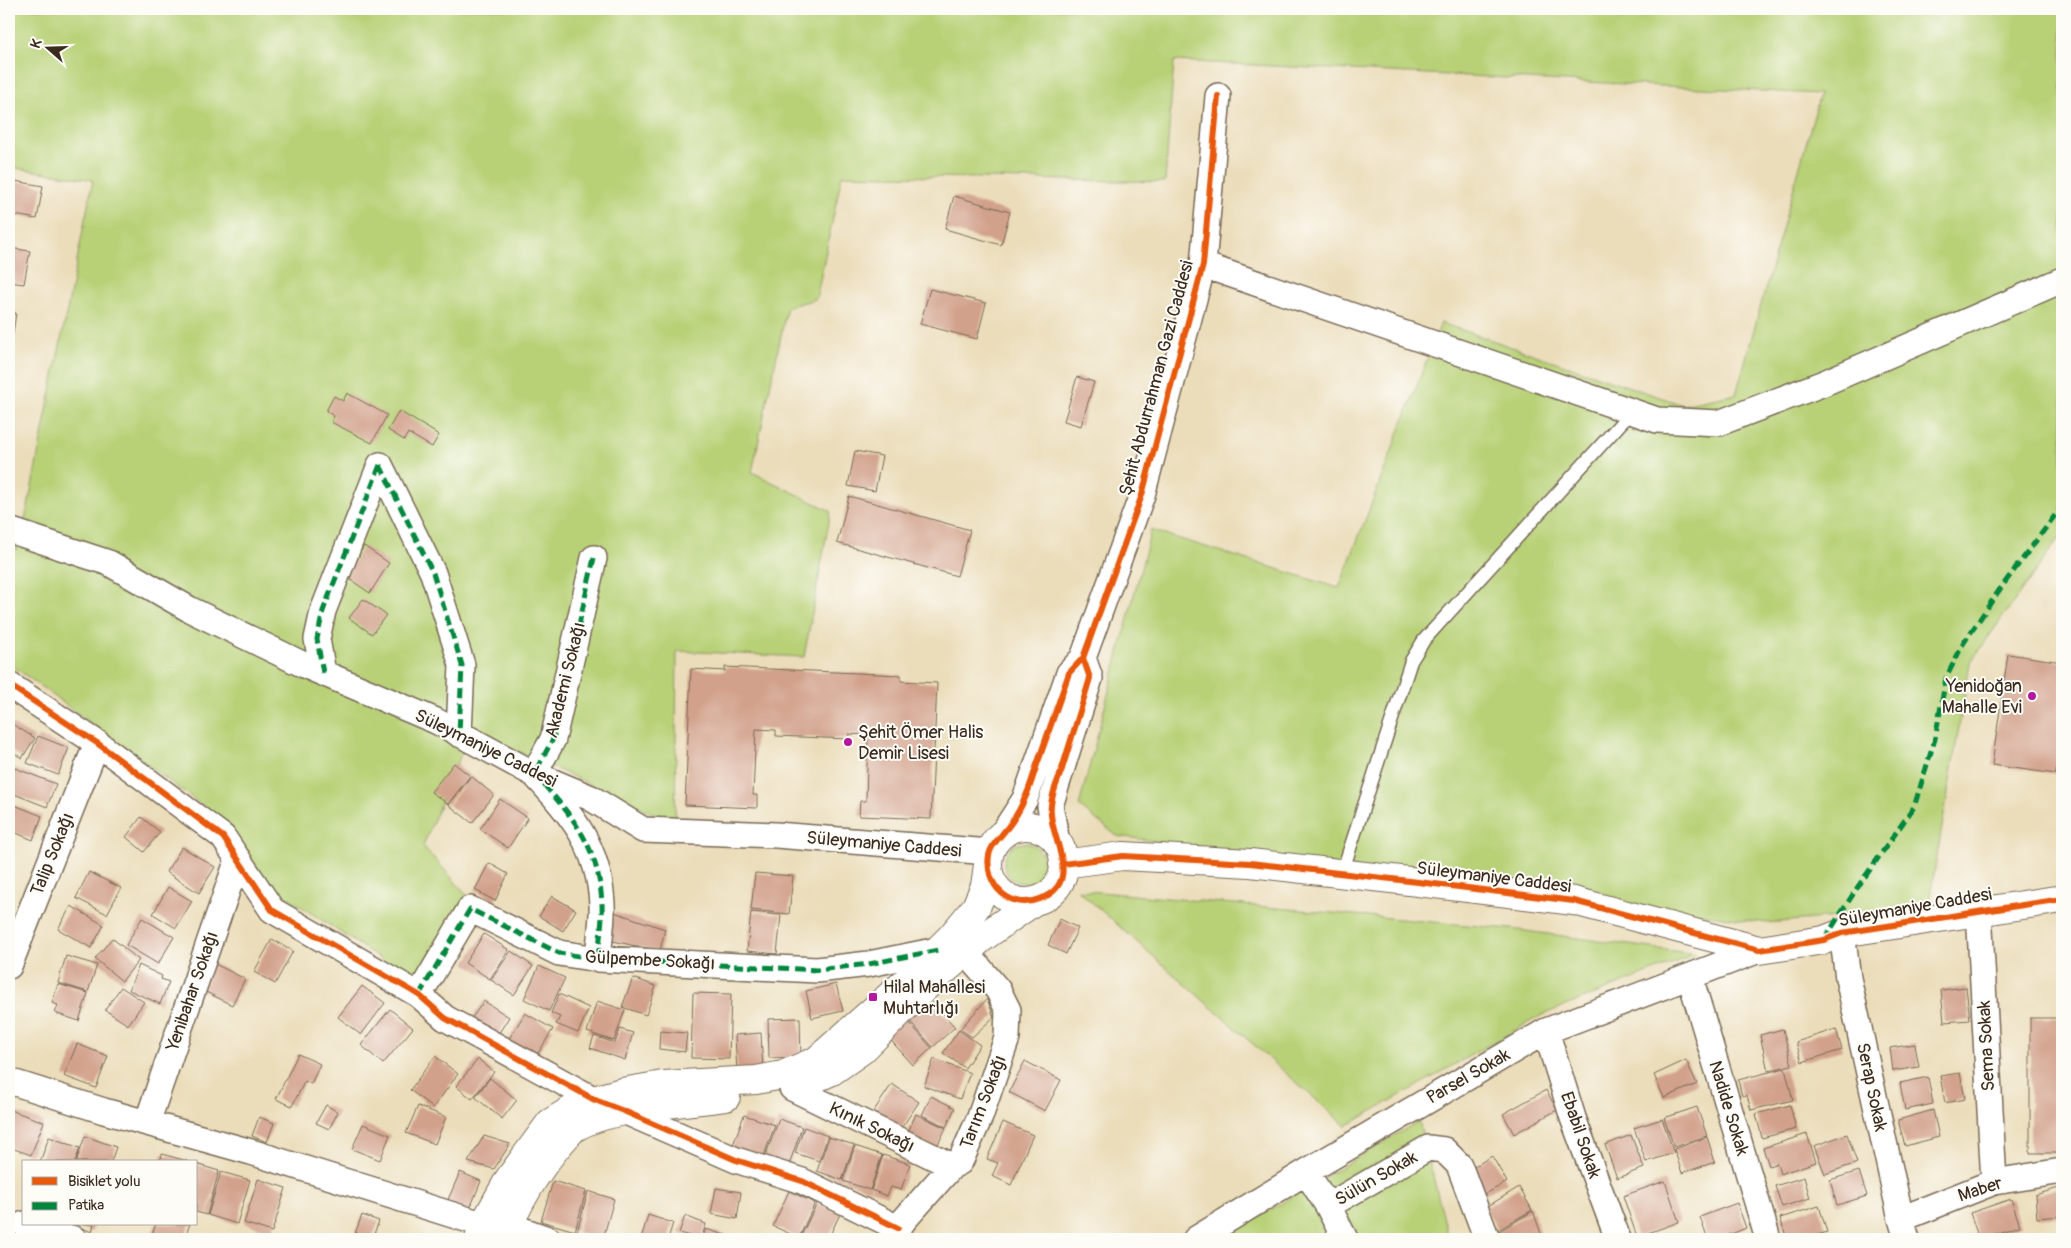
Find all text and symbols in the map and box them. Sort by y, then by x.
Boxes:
north arrow [22,22,72,72]
text: K [27,36,46,51]
street label: Şehit Abdurrahman Gazi Caddesi [1114,258,1199,498]
street label: Akademi Sokağı [540,620,591,740]
place label: Yenidoğan Mahalle Evi [1942,675,2022,719]
marker: Yenidoğan Mahalle Evi [2026,690,2038,702]
street label: Süleymaniye Caddesi [411,704,561,793]
place label: Şehit Ömer Halis Demir Lisesi [858,721,983,765]
marker: Şehit Ömer Halis Demir Lisesi [842,736,854,748]
street label: Talip Sokağı [25,809,80,899]
street label: Süleymaniye Caddesi [805,826,962,863]
street label: Süleymaniye Caddesi [1415,857,1573,898]
street label: Süleymaniye Caddesi [1836,883,1994,932]
street label: Yenibahar Sokağı [161,928,224,1055]
street label: Gülpembe Sokağı [584,946,716,975]
place label: Hilal Mahallesi Muhtarlığı [883,976,985,1020]
marker: Hilal Mahallesi Muhtarlığı [867,991,879,1003]
street label: Sema Sokak [1973,999,2000,1092]
street label: Serap Sokak [1851,1041,1892,1134]
street label: Parsel Sokak [1422,1043,1515,1110]
street label: Tarım Sokağı [955,1052,1012,1152]
street label: Nadide Sokak [1703,1058,1754,1159]
street label: Ebabil Sokak [1555,1089,1606,1182]
street label: Kınık Sokağı [825,1097,918,1158]
street label: Sülün Sokak [1331,1145,1422,1211]
legend [22,1160,198,1226]
street label: Maber [1955,1171,2006,1207]
text: Bisiklet yolu [68,1172,141,1191]
text: Patika [68,1196,104,1215]

